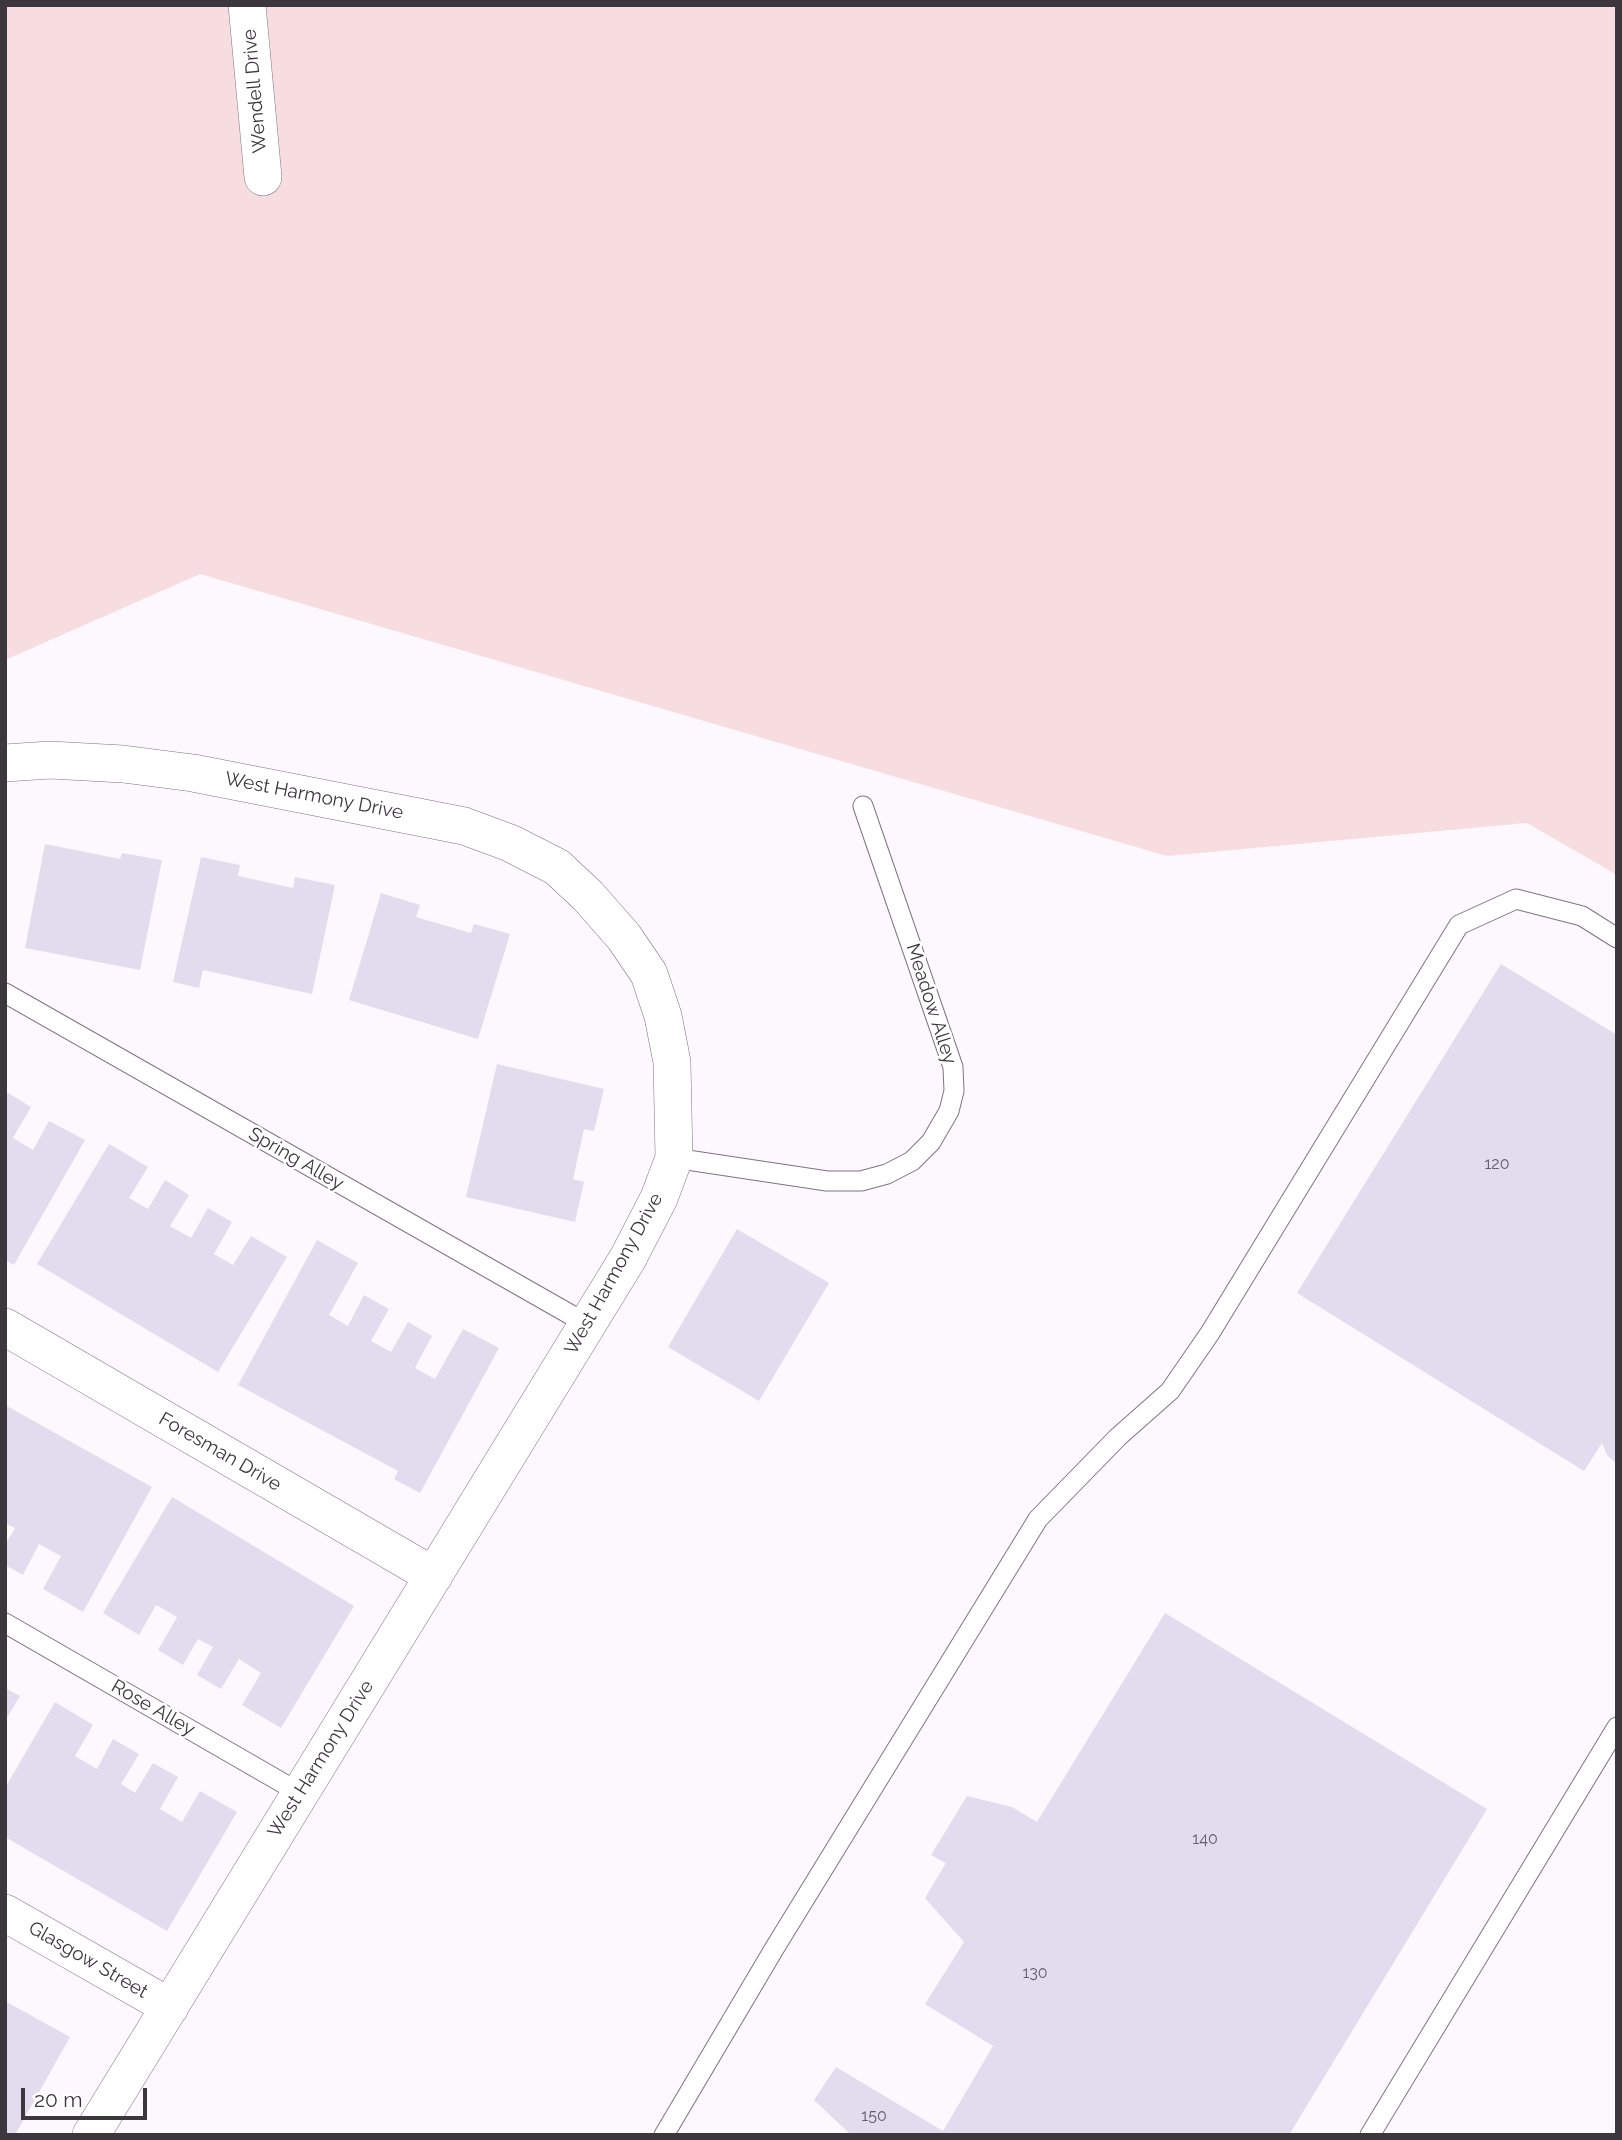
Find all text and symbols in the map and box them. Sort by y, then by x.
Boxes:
street label: Wendell Drive [238,28,272,154]
street label: West Harmony Drive [223,768,405,824]
street label: Meadow Alley [901,941,961,1067]
street label: Spring Alley [244,1123,348,1195]
house number: 120 [1485,1154,1509,1174]
street label: West Harmony Drive [560,1189,668,1359]
street label: Foresman Drive [155,1408,285,1496]
street label: Rose Alley [107,1675,199,1741]
street label: West Harmony Drive [263,1676,379,1842]
house number: 140 [1192,1829,1218,1849]
street label: Glasgow Street [24,1917,152,2003]
house number: 130 [1022,1963,1048,1983]
scale bar [24,2074,150,2118]
text: 20 m [34,2087,82,2112]
house number: 150 [861,2106,887,2126]

